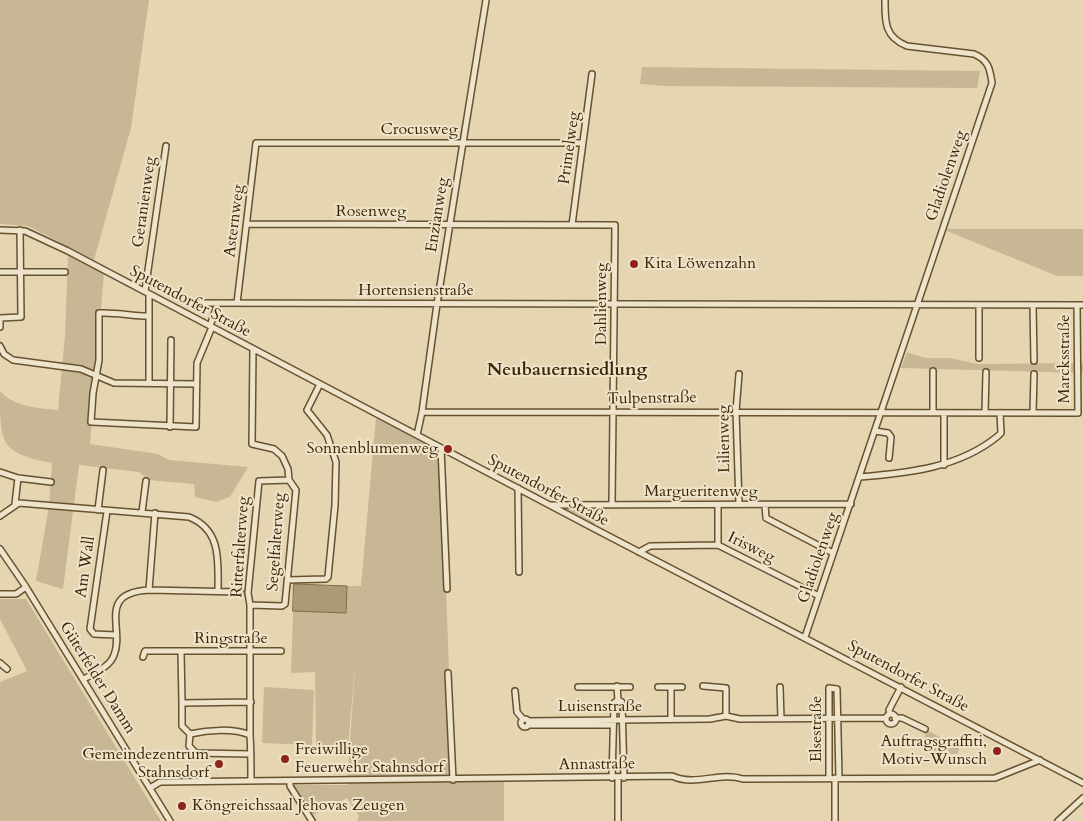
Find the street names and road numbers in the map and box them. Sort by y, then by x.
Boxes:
street label: Primelweg [555,110,585,186]
street label: Crocusweg [380,120,458,140]
street label: Gladiolenweg [922,128,972,224]
street label: Geranienweg [129,155,161,249]
street label: Enzianweg [423,176,453,254]
street label: Asternweg [221,184,249,258]
street label: Rosenweg [336,202,406,222]
street label: Sputendorfer Straße [126,262,254,342]
street label: Dahlienweg [592,263,612,345]
street label: Hortensienstraße [358,281,474,301]
street label: Marcksstraße [1055,315,1075,403]
street label: Tulpenstraße [607,389,697,409]
street label: Lilienweg [715,405,735,473]
street label: Sputendorfer Straße [484,451,612,531]
street label: Margueritenweg [644,482,758,502]
street label: Segelfalterweg [264,492,290,592]
street label: Ritterfalterweg [228,496,254,598]
street label: Gladiolenweg [794,510,844,606]
street label: Irisweg [724,528,778,568]
street label: Am Wall [72,535,100,599]
street label: Güterfelder Damm [55,618,139,738]
street label: Ringstraße [194,629,268,649]
street label: Sputendorfer Straße [844,637,972,717]
street label: Elsestraße [807,696,827,762]
street label: Luisenstraße [558,697,642,717]
street label: Annastraße [559,755,635,775]

